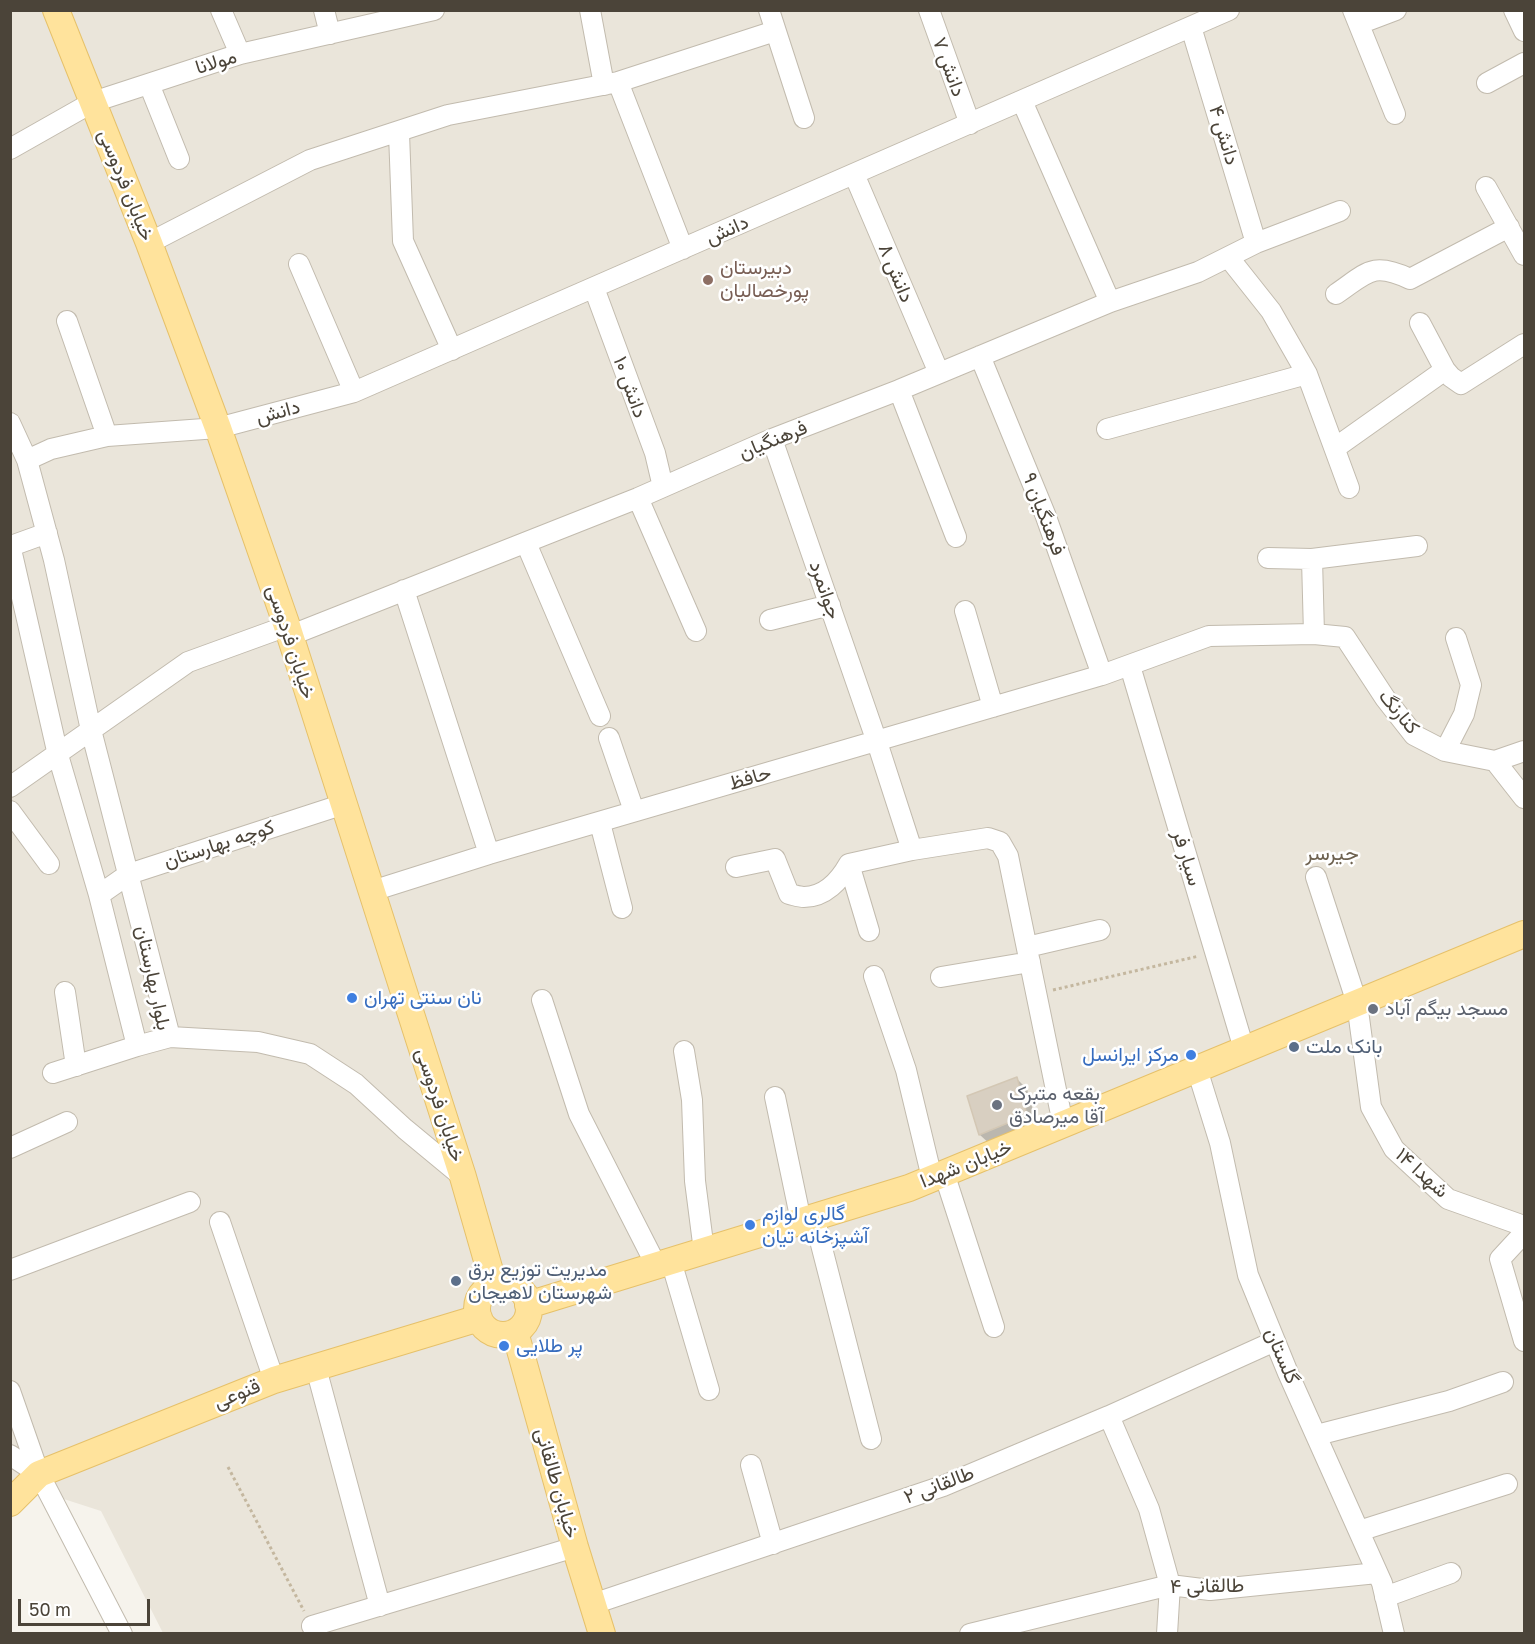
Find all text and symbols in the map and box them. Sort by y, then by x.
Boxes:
street label: دانش ۷ [927,34,971,100]
street label: مولانا [192,44,240,80]
street label: دانش ۴ [1204,102,1244,168]
street label: خیابان فردوسی [93,126,159,244]
street label: دانش [702,210,752,250]
street label: دانش ۸ [873,240,919,306]
place label: دبیرستان پورخصالیان [720,256,809,303]
marker: دبیرستان پورخصالیان [701,273,715,287]
street label: دانش ۱۰ [608,353,652,421]
street label: دانش [253,395,303,429]
street label: فرهنگیان [735,415,811,465]
street label: فرهنگیان ۹ [1017,469,1071,559]
street label: جوانمرد [804,558,846,622]
street label: خیابان فردوسی [261,582,321,702]
street label: کنارنگ [1373,685,1425,739]
street label: حافظ [726,761,774,795]
street label: کوچه بهارستان [161,815,277,873]
street label: سیار فر [1167,827,1207,889]
district label: جیرسر [1305,840,1359,866]
street label: بلوار بهارستان [130,924,176,1032]
place label: نان سنتی تهران [364,986,482,1010]
marker: نان سنتی تهران [345,991,359,1005]
place label: مسجد بیگم آباد [1385,997,1508,1021]
marker: مسجد بیگم آباد [1366,1002,1380,1016]
place label: بانک ملت [1306,1035,1382,1059]
marker: بانک ملت [1287,1040,1301,1054]
place label: مرکز ایرانسل [1082,1043,1179,1067]
street label: خیابان فردوسی [410,1045,470,1165]
marker: مرکز ایرانسل [1184,1048,1198,1062]
place label: بقعه متبرک آقا میرصادق [1009,1082,1104,1129]
marker: بقعه متبرک آقا میرصادق [990,1098,1004,1112]
street label: خیابان شهدا [917,1135,1015,1193]
street label: شهدا ۱۴ [1390,1143,1454,1203]
place label: گالری لوازم آشپزخانه تیان [762,1202,868,1249]
marker: گالری لوازم آشپزخانه تیان [743,1218,757,1232]
place label: مدیریت توزیع برق شهرستان لاهیجان [468,1258,612,1305]
marker: مدیریت توزیع برق شهرستان لاهیجان [449,1274,463,1288]
street label: گلستان [1260,1324,1304,1388]
place label: پر طلایی [516,1334,583,1358]
marker: پر طلایی [497,1339,511,1353]
street label: قنوعی [210,1374,264,1414]
street label: خیابان طالقانی [530,1425,584,1541]
street label: طالقانی ۲ [900,1461,978,1509]
street label: طالقانی ۴ [1170,1573,1244,1599]
scale bar [21,1587,153,1625]
text: 50 m [29,1598,71,1620]

